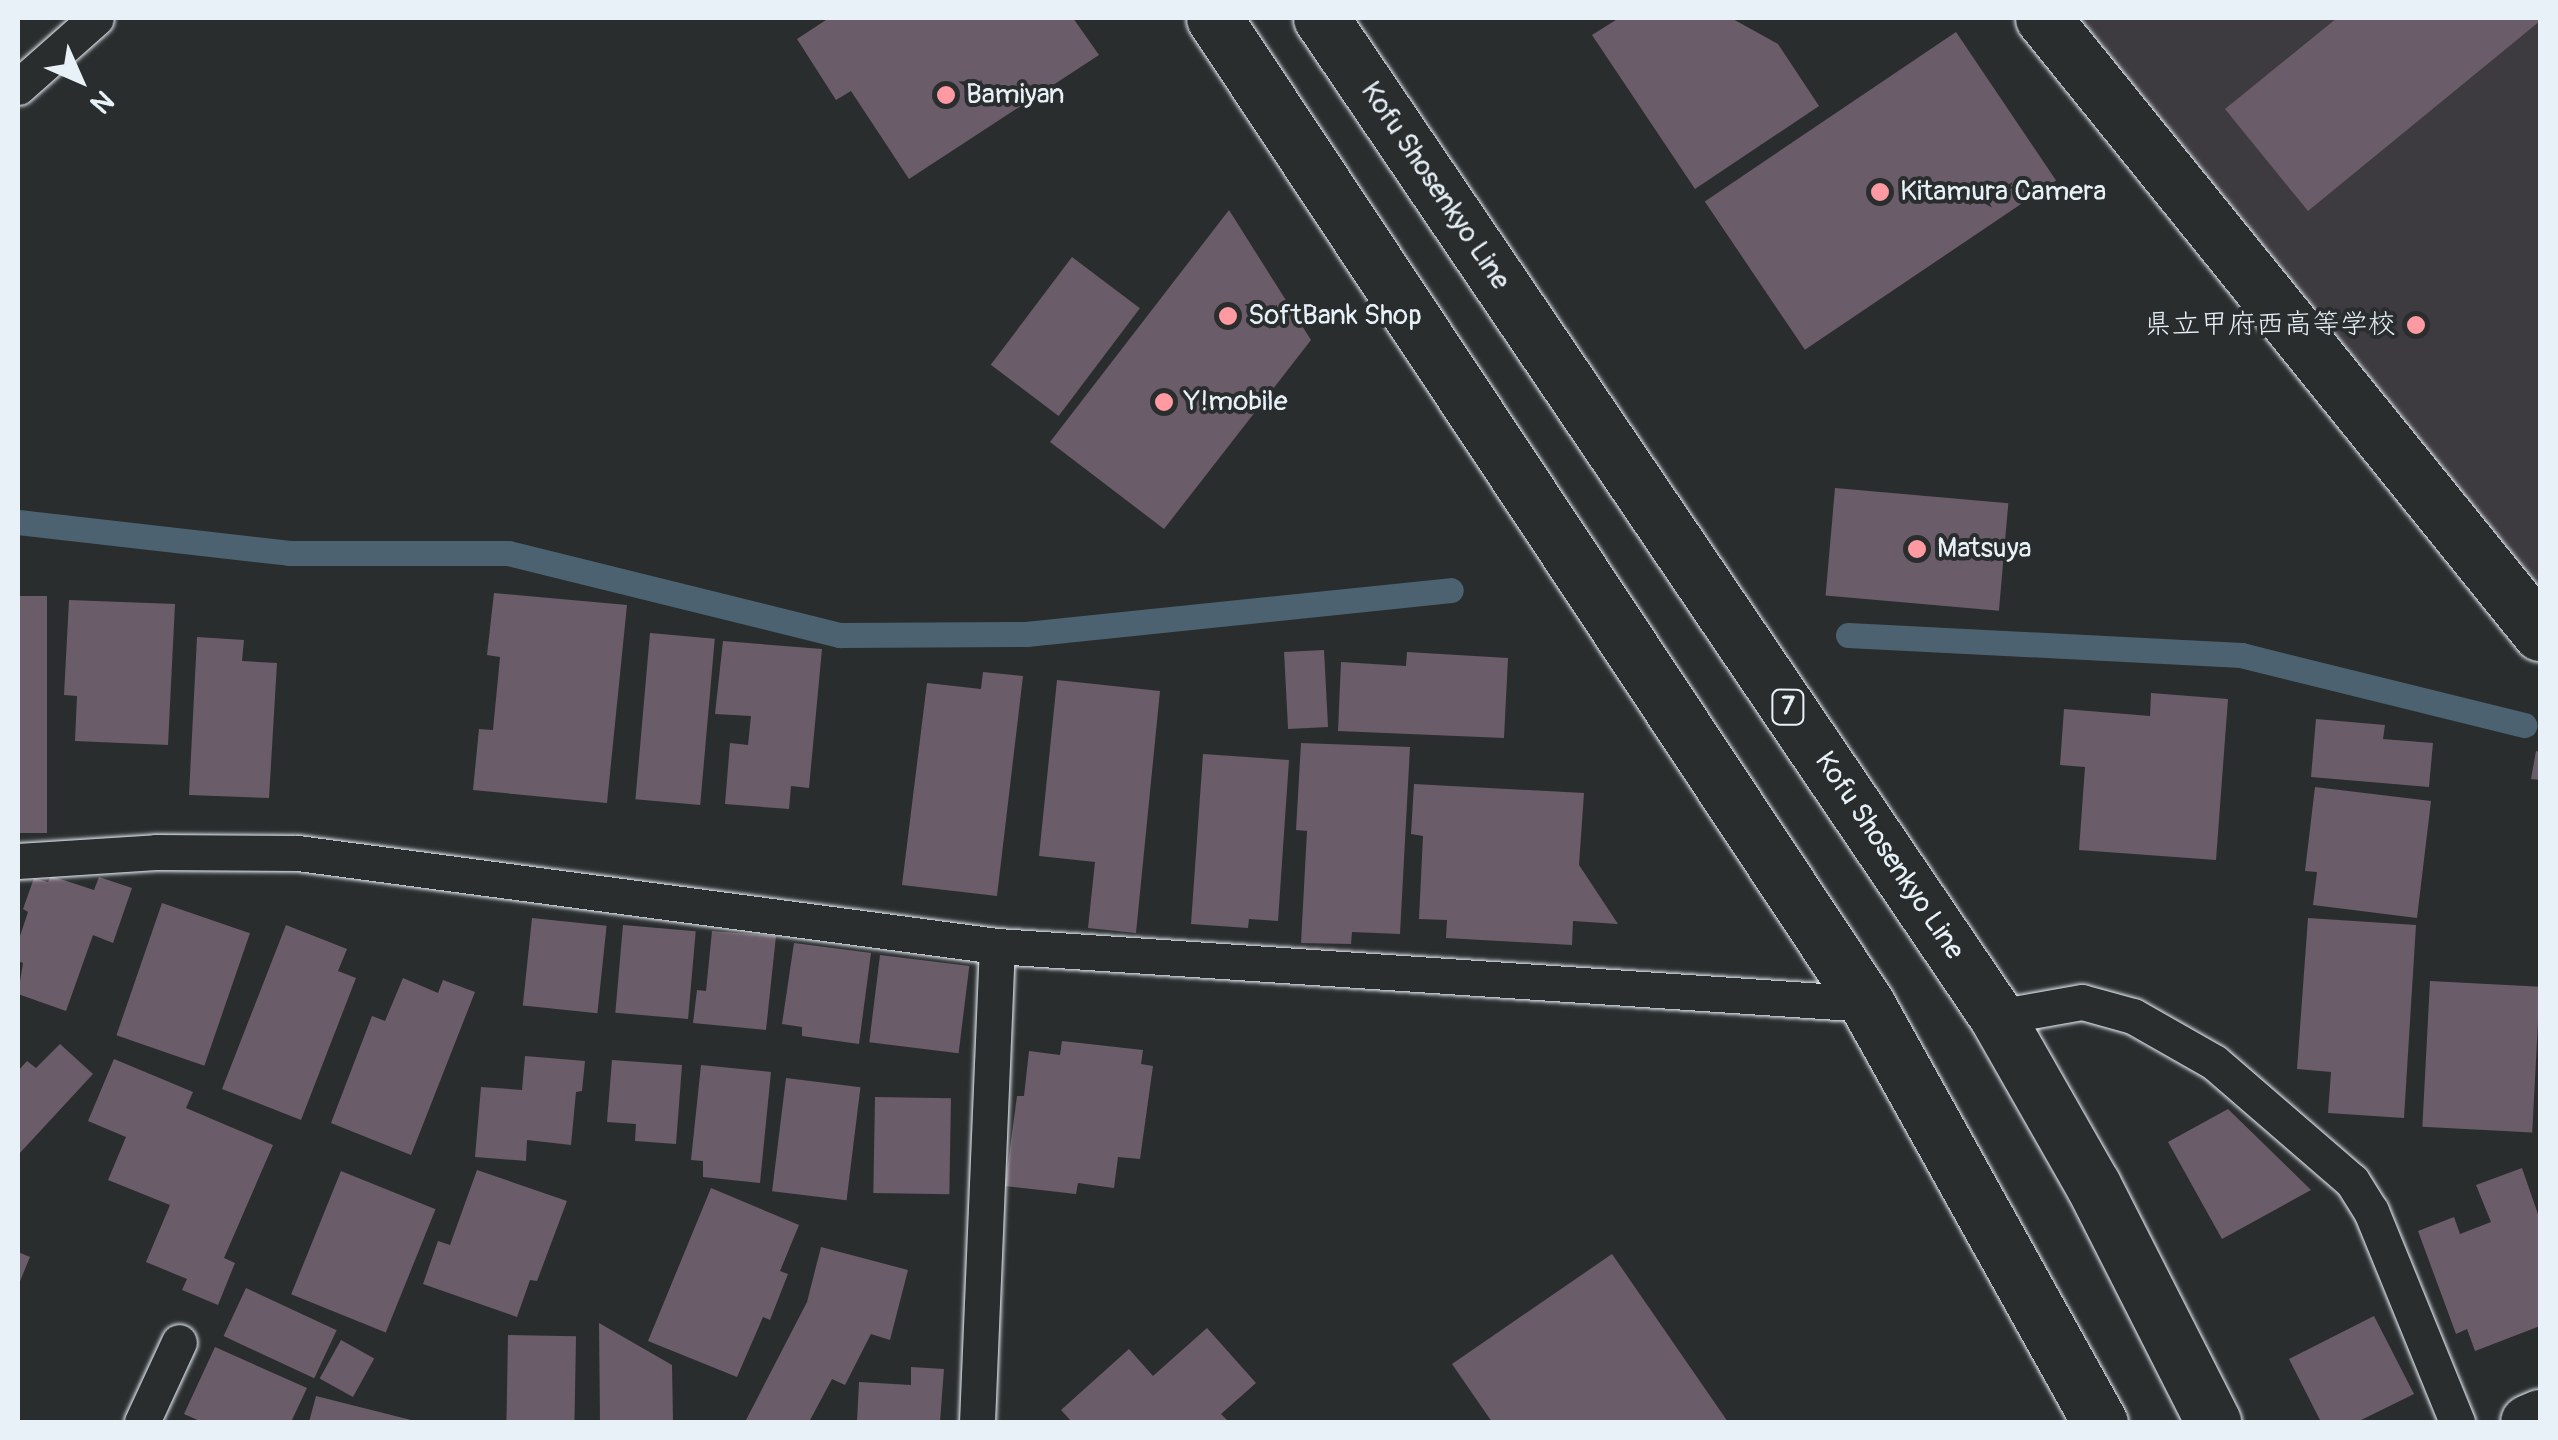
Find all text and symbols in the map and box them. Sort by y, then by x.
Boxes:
north arrow [30,30,130,130]
street label: Kofu Shosenkyo Line [1353,76,1517,296]
place label: Bamiyan [966,78,1065,112]
text: N [82,82,121,121]
marker: Bamiyan [935,84,957,106]
place label: Kitamura Camera [1900,175,2106,209]
marker: Kitamura Camera [1869,181,1891,203]
place label: SoftBank Shop [1248,299,1422,333]
marker: SoftBank Shop [1217,305,1239,327]
place label: 県立甲府西高等学校 [2144,308,2396,342]
marker: 県立甲府西高等学校 [2405,314,2427,336]
place label: Y!mobile [1184,385,1287,419]
marker: Y!mobile [1153,391,1175,413]
place label: Matsuya [1937,532,2032,566]
marker: Matsuya [1906,538,1928,560]
road number: 7 [1770,687,1806,727]
street label: Kofu Shosenkyo Line [1807,746,1971,966]

